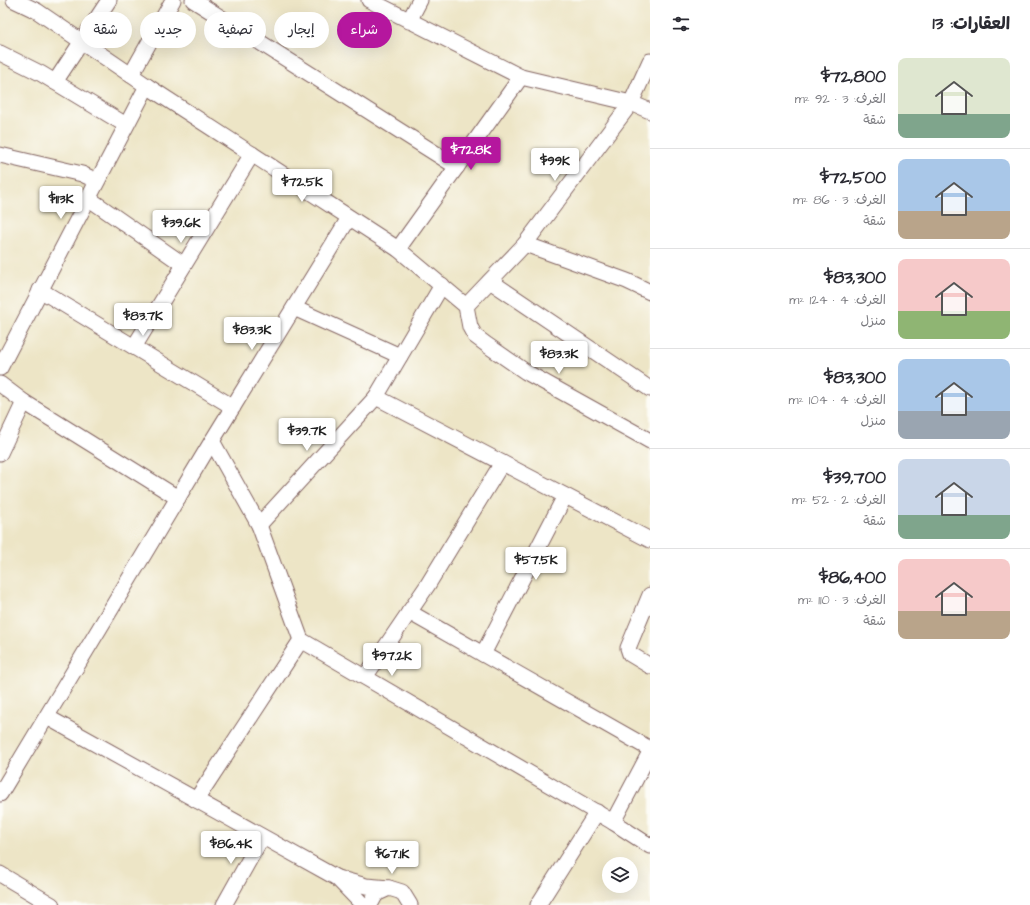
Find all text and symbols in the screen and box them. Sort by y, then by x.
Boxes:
chip: شقة [80,12,132,48]
chip: جديد [140,12,196,48]
chip: تصفية [204,12,266,48]
chip: إيجار [274,12,329,48]
chip: شراء [337,12,392,48]
text: العقارات: 13 [933,12,1010,36]
icon: filters [670,13,692,35]
text: $72,800 [821,65,886,89]
icon: home [930,74,978,122]
text: الغرف: 3 · 92 m² [795,90,886,108]
text: شقة [863,111,886,129]
pin: $72.8K [438,137,504,171]
text: $72.8K [451,141,491,159]
pin: $99K [531,148,579,182]
text: $99K [540,152,570,170]
text: $72,500 [820,166,886,190]
pin: $72.5K [269,169,335,203]
text: $72.5K [281,173,323,191]
icon: home [930,175,978,223]
pin: $113K [33,186,89,220]
text: $113K [48,190,74,208]
text: الغرف: 3 · 86 m² [793,191,886,209]
pin: $39.6K [148,210,214,244]
text: شقة [863,212,886,230]
text: $39.6K [161,214,201,232]
text: $83,300 [824,266,886,290]
icon: home [930,275,978,323]
text: الغرف: 4 · 124 m² [789,291,886,309]
pin: $83.7K [110,303,176,337]
text: $83.7K [123,307,163,325]
text: منزل [860,312,886,330]
pin: $83.3K [219,317,285,351]
text: $83.3K [233,321,271,339]
pin: $83.3K [526,341,592,375]
text: $83.3K [540,345,578,363]
text: $83,300 [824,366,886,390]
icon: home [930,375,978,423]
text: الغرف: 4 · 104 m² [789,391,886,409]
text: منزل [860,412,886,430]
pin: $39.7K [274,418,340,452]
text: $39.7K [288,422,326,440]
text: $39,700 [823,466,886,490]
icon: home [930,475,978,523]
text: الغرف: 2 · 52 m² [792,491,886,509]
text: شقة [863,512,886,530]
pin: $57.5K [503,547,569,581]
text: $57.5K [514,551,558,569]
text: $86,400 [819,566,886,590]
icon: home [930,575,978,623]
text: الغرف: 3 · 110 m² [798,591,886,609]
text: شقة [863,612,886,630]
pin: $97.2K [359,643,425,677]
text: $97.2K [372,647,412,665]
pin: $86.4K [198,831,264,865]
text: $86.4K [210,835,252,853]
pin: $67.1K [359,841,425,875]
text: $67.1K [375,845,409,863]
map controls [602,857,638,893]
button: layers [602,857,638,893]

